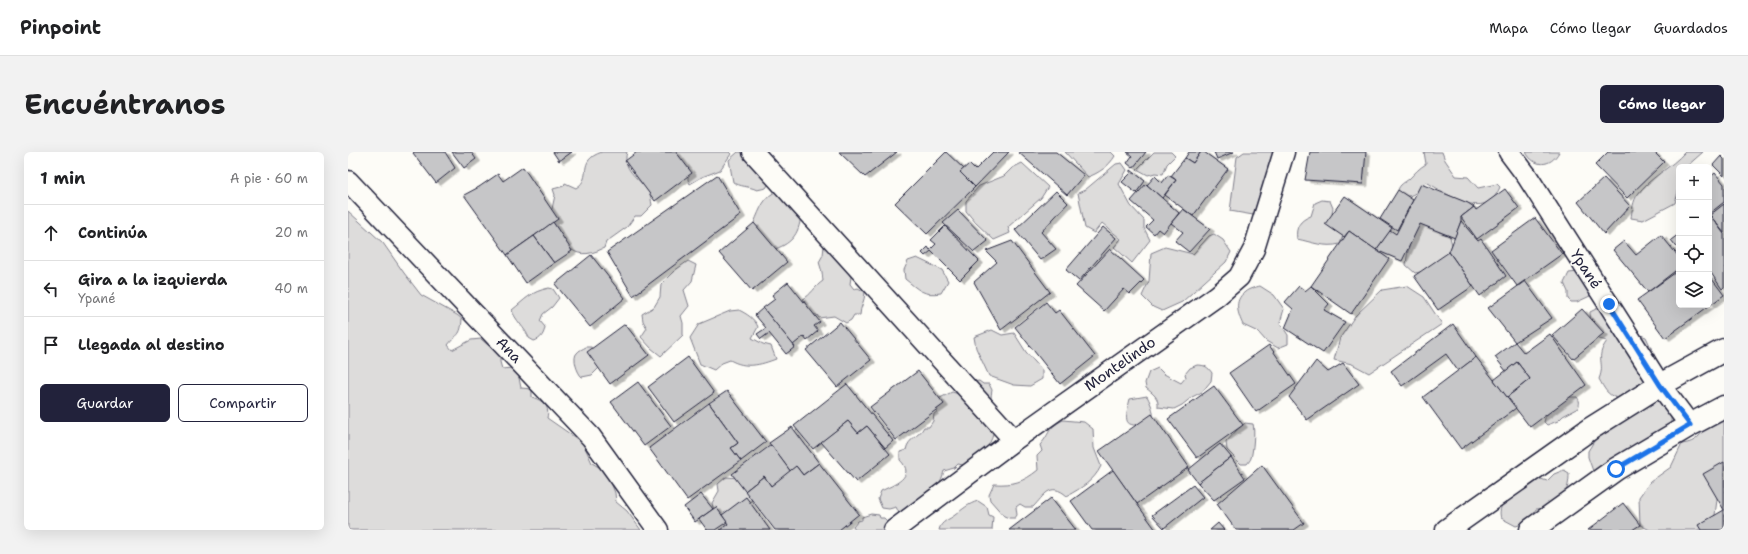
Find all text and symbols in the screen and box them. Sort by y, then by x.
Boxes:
text: Pinpoint [20,15,101,40]
text: Mapa [1489,19,1528,37]
text: Cómo llegar [1550,19,1631,37]
text: Guardados [1653,19,1728,37]
text: Encuéntranos [24,85,226,123]
button: Cómo llegar [1600,85,1724,123]
map controls [1676,164,1712,308]
button: + [1676,164,1712,200]
text: 1 min [40,167,85,189]
text: A pie · 60 m [230,170,308,187]
button: − [1676,200,1712,236]
icon: ahead [40,222,62,244]
text: Continúa [78,223,147,243]
text: 20 m [275,224,308,241]
button: locate [1676,236,1712,272]
street label: Ypané [1566,245,1606,293]
text: Gira a la izquierda [78,270,227,290]
button: layers [1676,272,1712,308]
icon: left [40,278,62,300]
text: 40 m [274,280,308,297]
text: Ypané [78,290,116,307]
route end [1600,295,1618,313]
street label: Montelindo [1080,332,1160,396]
street label: Ana [492,333,527,368]
icon: arrive [40,334,62,356]
text: Llegada al destino [78,335,225,355]
button: Guardar [40,384,170,422]
button: Compartir [178,384,308,422]
route start [1607,460,1625,478]

